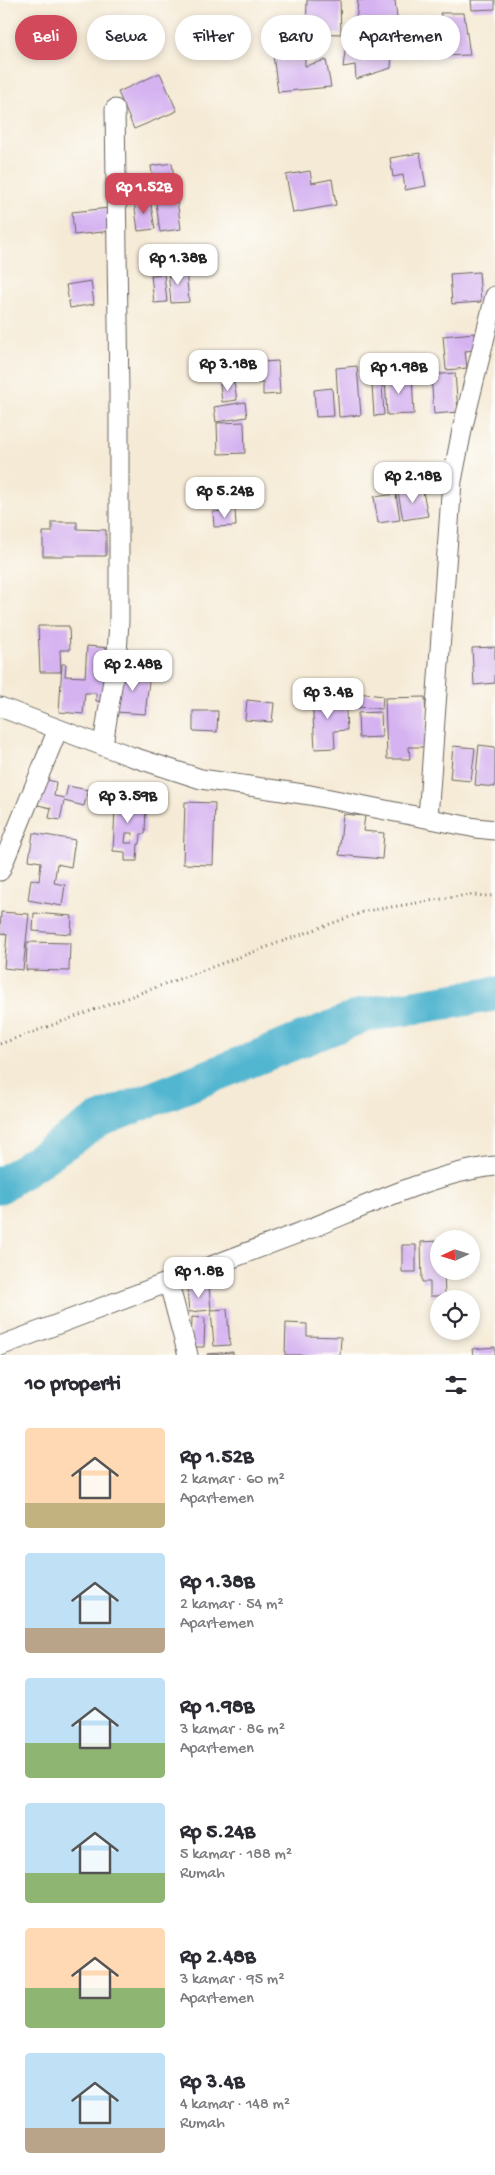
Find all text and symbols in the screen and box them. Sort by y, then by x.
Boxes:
chip: Beli [15,15,77,60]
chip: Sewa [87,15,165,60]
chip: Filter [175,15,251,60]
chip: Baru [261,15,331,60]
chip: Apartemen [341,15,460,60]
pin: Rp 1.52B [92,172,196,215]
text: Rp 1.52B [116,179,172,198]
pin: Rp 1.38B [126,244,230,286]
text: Rp 1.38B [150,250,206,269]
pin: Rp 3.18B [176,350,280,392]
pin: Rp 1.98B [347,352,451,395]
text: Rp 3.18B [200,356,256,375]
text: Rp 1.98B [371,359,427,378]
pin: Rp 2.18B [361,462,465,504]
text: Rp 2.18B [385,468,441,487]
pin: Rp 5.24B [173,476,277,519]
text: Rp 5.24B [196,483,254,502]
pin: Rp 2.48B [81,650,185,692]
text: Rp 2.48B [104,656,162,675]
pin: Rp 3.4B [282,678,374,720]
text: Rp 3.4B [303,684,353,703]
pin: Rp 3.59B [76,782,180,824]
text: Rp 3.59B [99,788,157,807]
north arrow [430,1230,480,1280]
map controls [430,1230,480,1340]
pin: Rp 1.8B [153,1256,245,1299]
text: Rp 1.8B [175,1263,223,1282]
button: locate [430,1290,480,1340]
icon: filters [442,1371,470,1399]
text: 10 properti [25,1373,121,1398]
text: Rp 1.52B [180,1446,253,1471]
icon: home [65,1448,125,1508]
text: 2 kamar · 60 m² [180,1471,285,1490]
text: Apartemen [180,1490,254,1509]
text: Rp 1.38B [180,1571,255,1596]
icon: home [65,1573,125,1633]
text: 2 kamar · 54 m² [180,1596,284,1615]
text: Apartemen [180,1615,254,1634]
text: Rp 1.98B [180,1696,254,1721]
icon: home [65,1698,125,1758]
text: 3 kamar · 86 m² [180,1721,285,1740]
text: Apartemen [180,1740,254,1759]
text: Rp 5.24B [180,1821,255,1846]
icon: home [65,1823,125,1883]
text: 5 kamar · 188 m² [180,1846,292,1865]
text: Rumah [180,1865,225,1884]
text: Rp 2.48B [180,1946,255,1971]
icon: home [65,1948,125,2008]
text: 3 kamar · 95 m² [180,1971,285,1990]
text: Apartemen [180,1990,254,2009]
text: Rp 3.4B [180,2071,244,2096]
icon: home [65,2073,125,2133]
text: 4 kamar · 148 m² [180,2096,290,2115]
text: Rumah [180,2115,225,2134]

